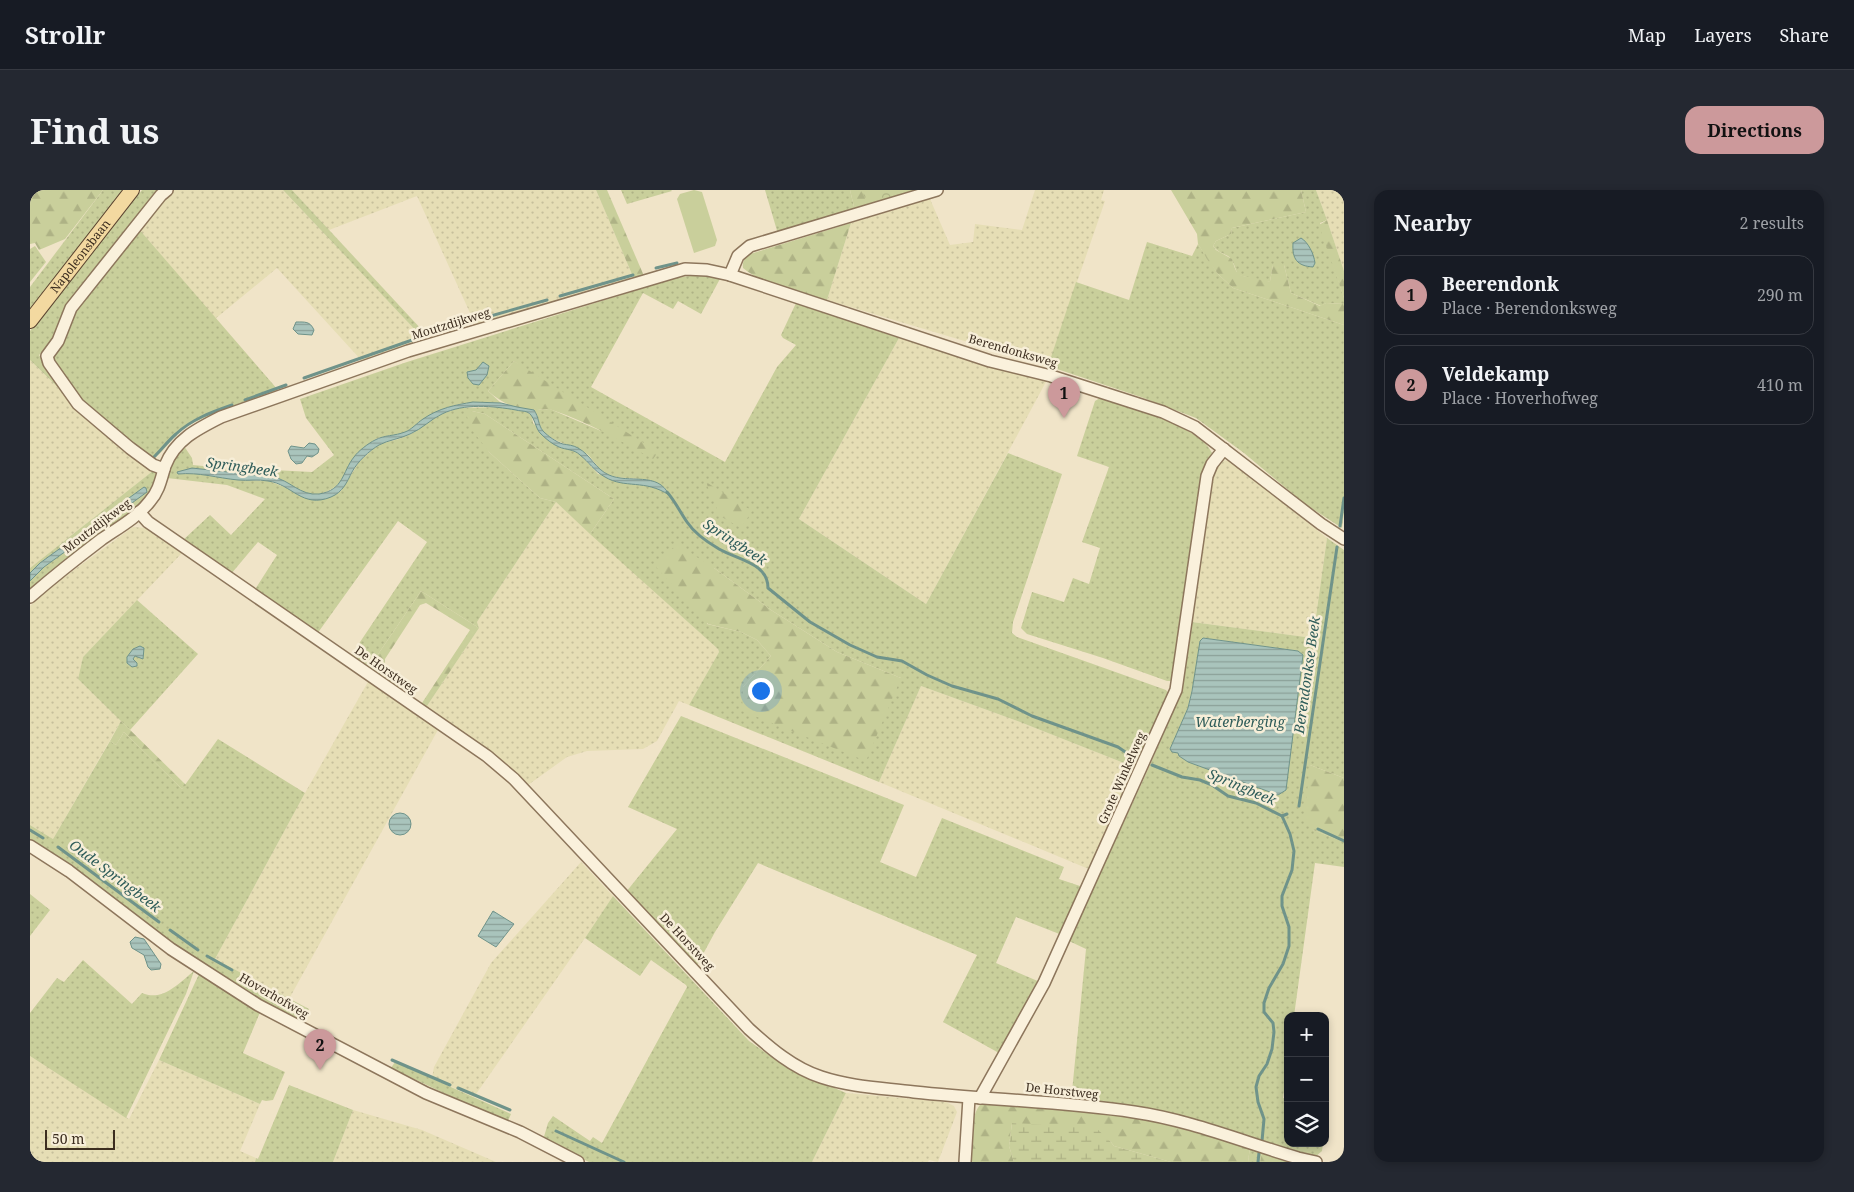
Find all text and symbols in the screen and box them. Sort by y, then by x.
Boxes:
text: Strollr [25,18,105,51]
text: Map [1628,23,1666,47]
text: Layers [1694,23,1752,47]
text: Share [1780,23,1829,47]
button: Directions [1685,106,1824,154]
text: Find us [30,107,159,154]
text: Nearby [1394,209,1472,237]
text: 2 results [1740,212,1804,234]
street label: Napoleonsbaan [46,215,114,296]
text: Beerendonk [1442,271,1559,297]
text: 1 [1406,284,1416,306]
text: 290 m [1757,284,1803,306]
text: Place · Berendonksweg [1442,297,1617,319]
street label: Moutzdijkweg [410,303,493,344]
street label: Berendonksweg [967,330,1060,371]
text: Veldekamp [1442,361,1549,387]
text: 2 [1406,374,1416,396]
text: 410 m [1757,374,1803,396]
pin: 1 [1048,377,1080,418]
text: Place · Hoverhofweg [1442,387,1598,409]
water label: Springbeek [205,452,280,481]
street label: Moutzdijkweg [59,494,135,557]
water label: Springbeek [700,514,772,570]
water label: Berendonkse Beek [1289,614,1324,736]
street label: De Horstweg [351,642,422,698]
your location [748,678,774,704]
water label: Waterberging [1195,712,1286,731]
street label: Grote Winkelweg [1094,729,1150,827]
water label: Springbeek [1205,764,1280,810]
water label: Oude Springbeek [66,835,166,917]
street label: De Horstweg [656,909,719,975]
street label: Hoverhofweg [236,969,313,1023]
map controls [1284,1012,1329,1147]
button: + [1284,1012,1329,1057]
pin: 2 [304,1029,336,1070]
button: − [1284,1057,1329,1102]
street label: De Horstweg [1025,1078,1100,1103]
button: layers [1284,1102,1329,1147]
scale bar [45,1127,115,1150]
text: 50 m [52,1129,85,1148]

